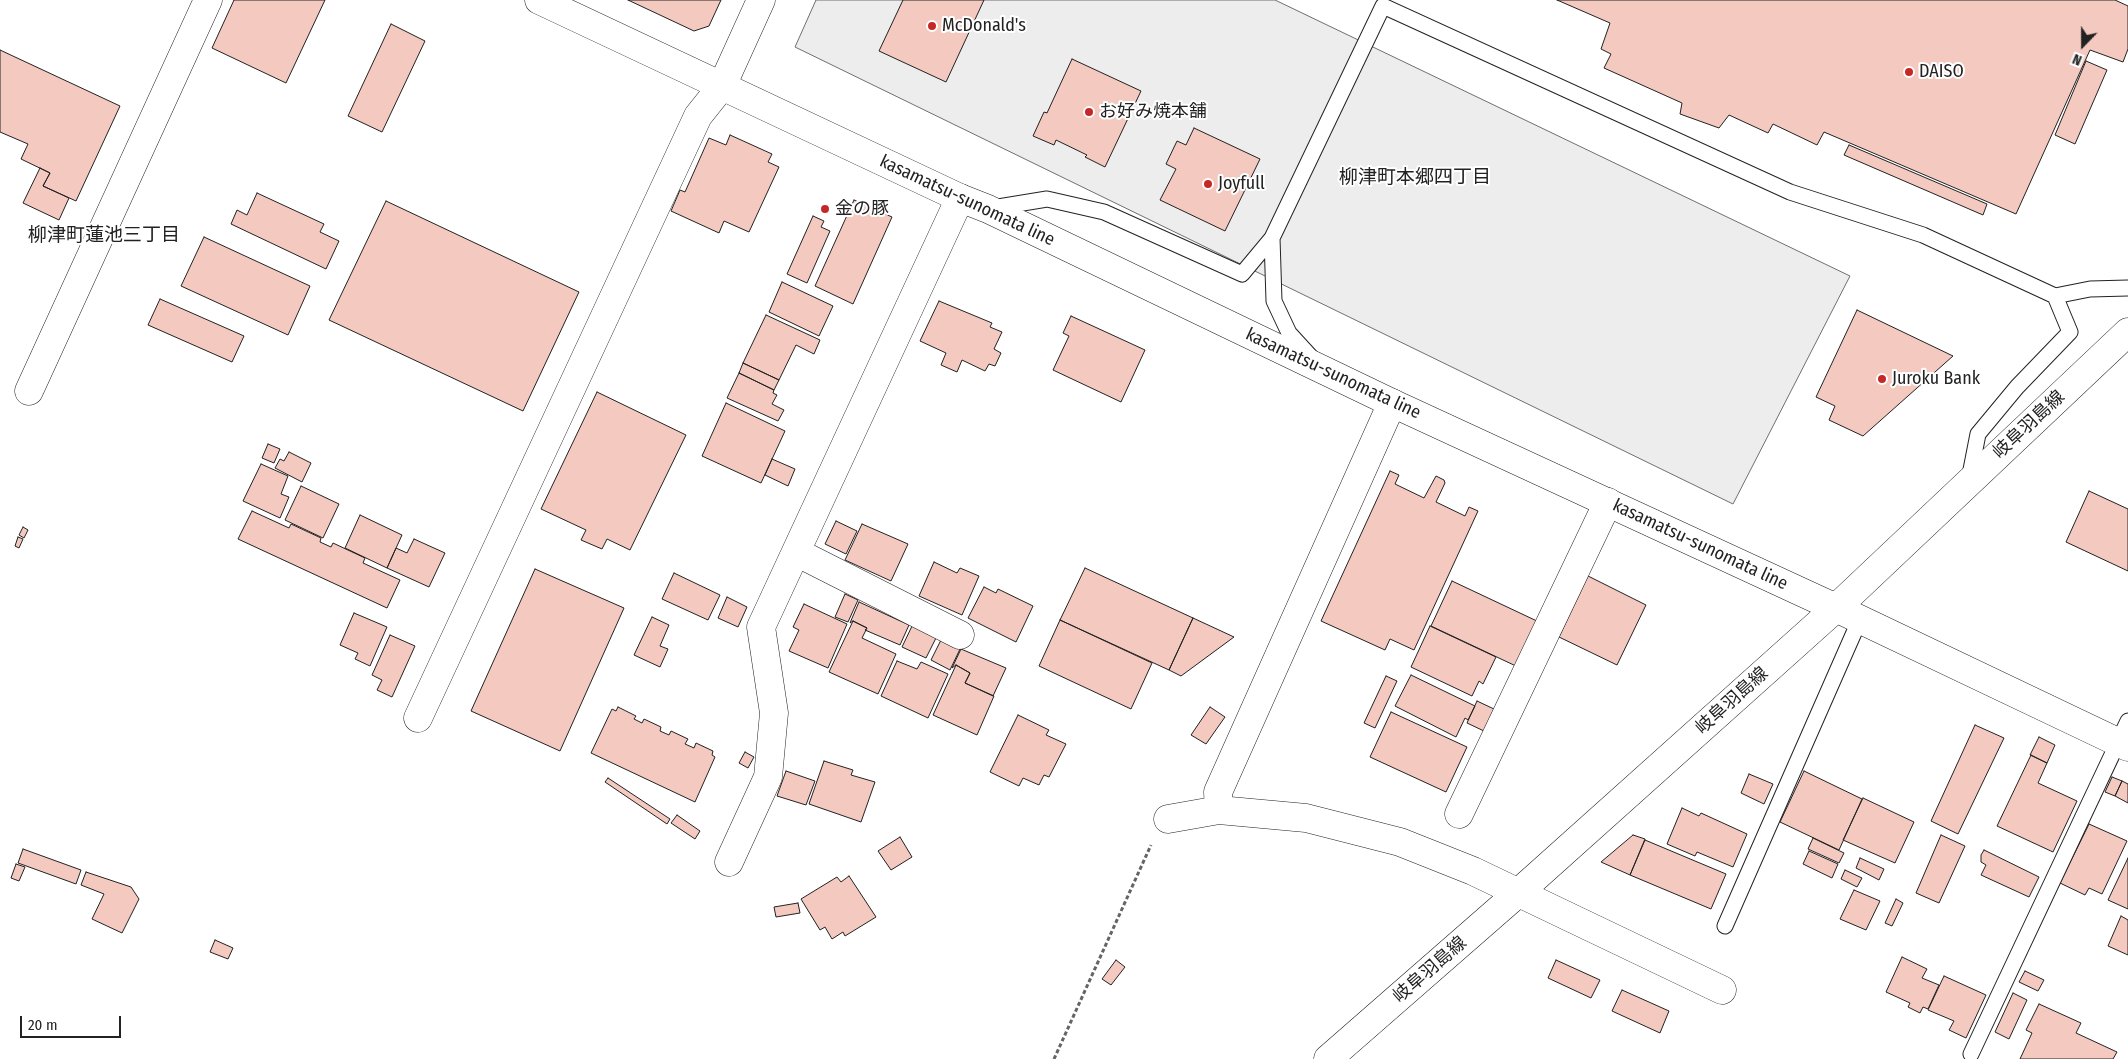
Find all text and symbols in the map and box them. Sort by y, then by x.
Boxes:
place label: McDonald's [942,15,1026,37]
marker: McDonald's [926,20,938,32]
north arrow [2058,20,2108,70]
text: N [2070,50,2084,69]
place label: DAISO [1919,61,1964,83]
marker: DAISO [1903,66,1915,78]
place label: お好み焼本舗 [1099,101,1207,123]
marker: お好み焼本舗 [1083,106,1095,118]
street label: kasamatsu-sunomata line [876,151,1058,251]
district label: 柳津町本郷四丁目 [1339,167,1491,189]
place label: Joyfull [1218,173,1265,195]
marker: Joyfull [1202,178,1214,190]
place label: 金の豚 [835,198,889,220]
marker: 金の豚 [819,203,831,215]
district label: 柳津町蓮池三丁目 [28,225,180,247]
street label: kasamatsu-sunomata line [1242,324,1424,424]
place label: Juroku Bank [1892,368,1980,390]
marker: Juroku Bank [1876,373,1888,385]
street label: 岐阜羽島線 [1989,386,2069,464]
street label: kasamatsu-sunomata line [1609,495,1791,595]
street label: 岐阜羽島線 [1691,663,1773,739]
street label: 岐阜羽島線 [1389,932,1471,1008]
scale bar [22,1006,124,1038]
text: 20 m [28,1016,58,1034]

